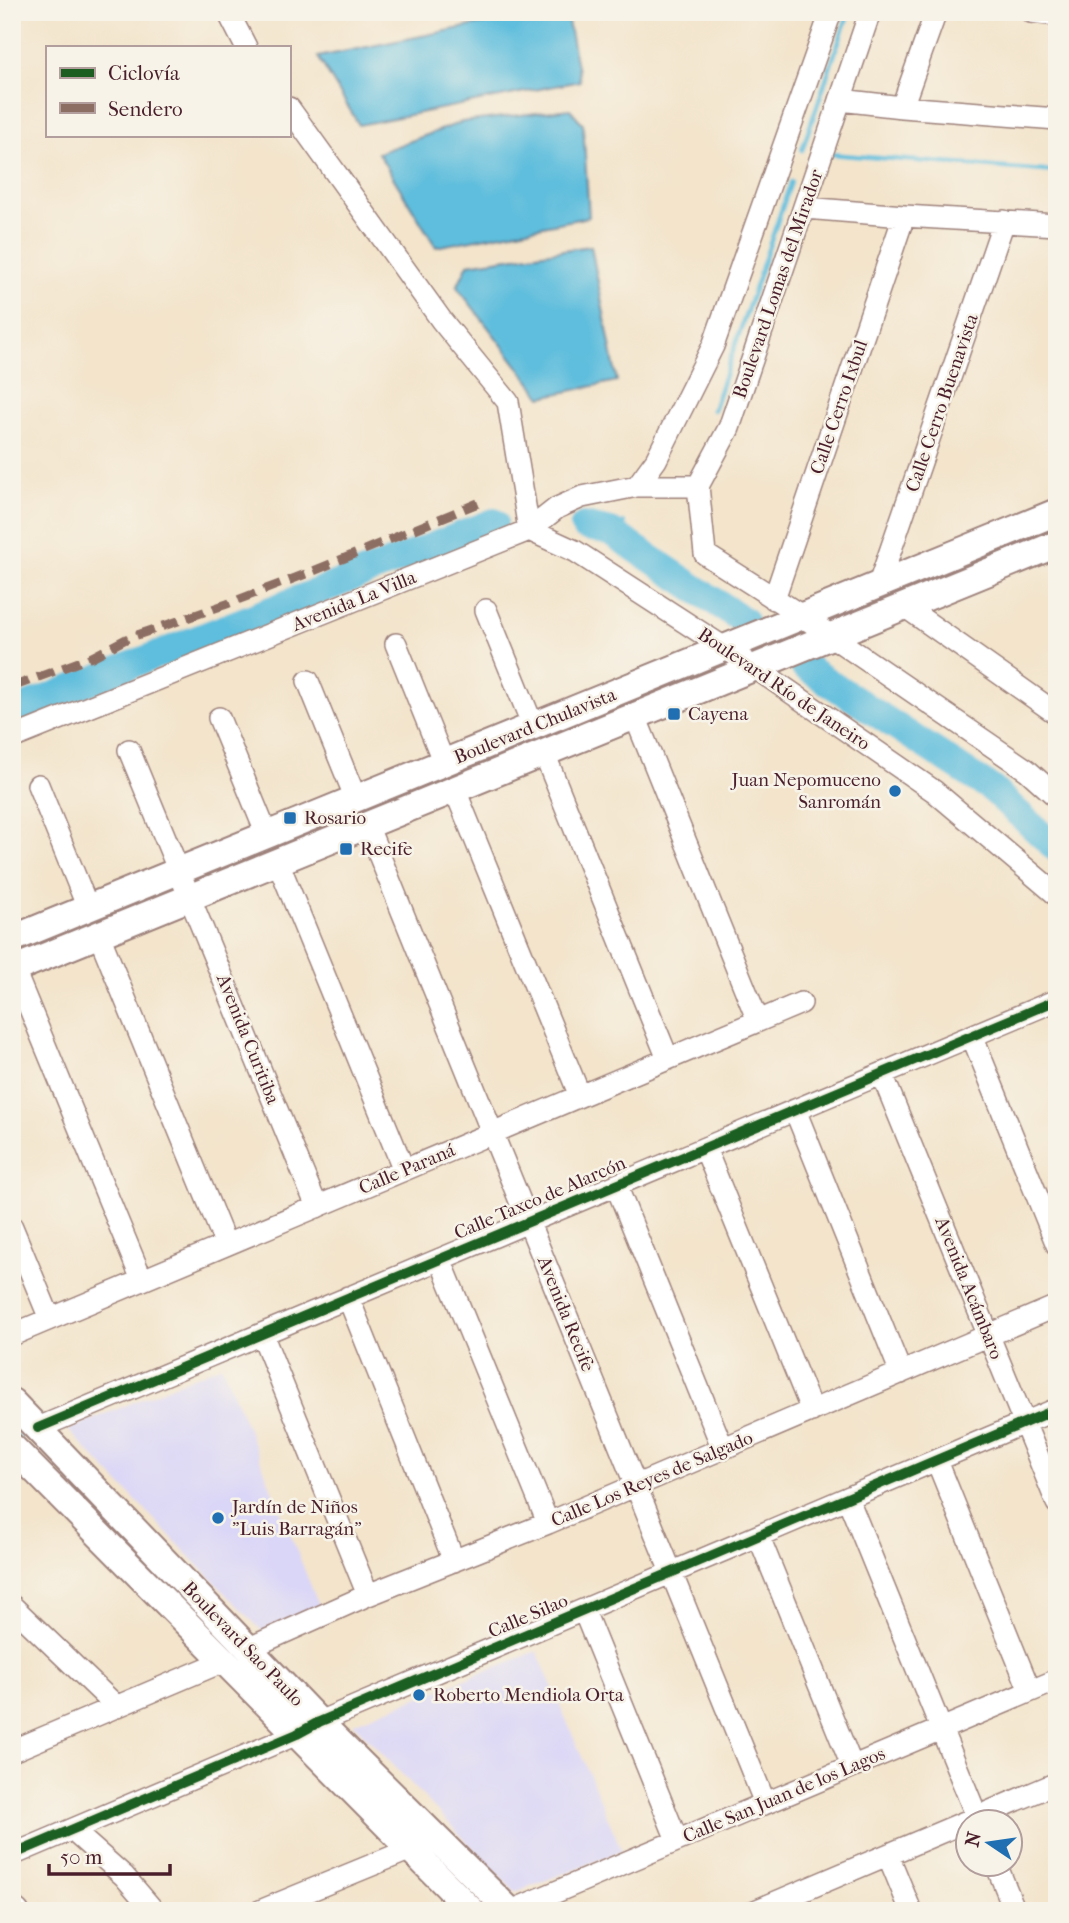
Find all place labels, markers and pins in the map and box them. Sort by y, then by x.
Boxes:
place label: Cayena [688,703,748,725]
marker: Cayena [666,706,682,722]
place label: Juan Nepomuceno Sanromán [730,769,881,813]
marker: Juan Nepomuceno Sanromán [887,783,903,799]
place label: Rosario [304,807,367,829]
marker: Rosario [282,810,298,826]
place label: Recife [360,838,412,860]
marker: Recife [338,841,354,857]
place label: Jardín de Niños "Luis Barragán" [230,1496,362,1540]
marker: Jardín de Niños "Luis Barragán" [210,1510,226,1526]
place label: Roberto Mendiola Orta [433,1684,624,1706]
marker: Roberto Mendiola Orta [411,1687,427,1703]

